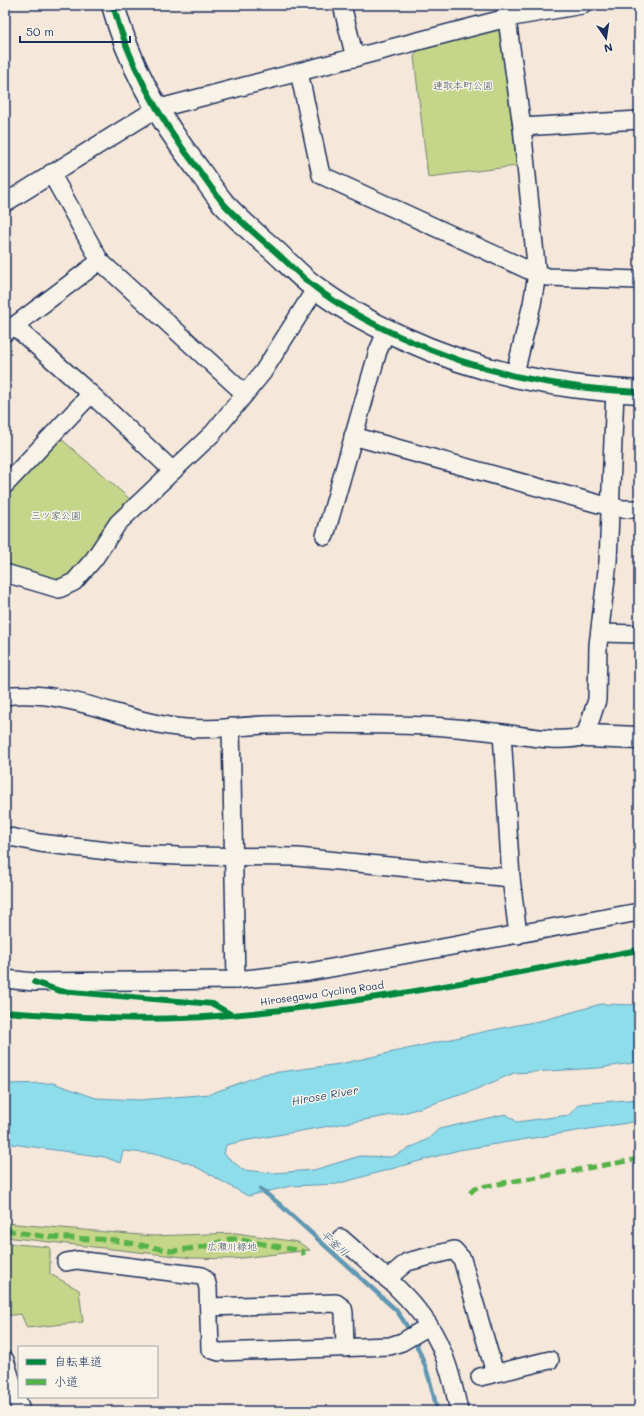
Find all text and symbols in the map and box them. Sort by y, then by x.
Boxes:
scale bar [20,18,130,44]
north arrow [586,18,626,58]
text: 50 m [26,23,54,39]
text: N [603,40,614,56]
park label: 連取本町公園 [433,78,493,92]
park label: 三ツ家公園 [31,508,81,522]
street label: Hirosegawa Cycling Road [259,977,385,1009]
water label: Hirose River [290,1082,360,1108]
water label: 平釜川 [318,1226,352,1260]
park label: 広瀬川緑地 [207,1239,257,1253]
legend [18,1346,158,1398]
text: 自転車道 [54,1353,102,1369]
text: 小道 [54,1373,78,1389]

